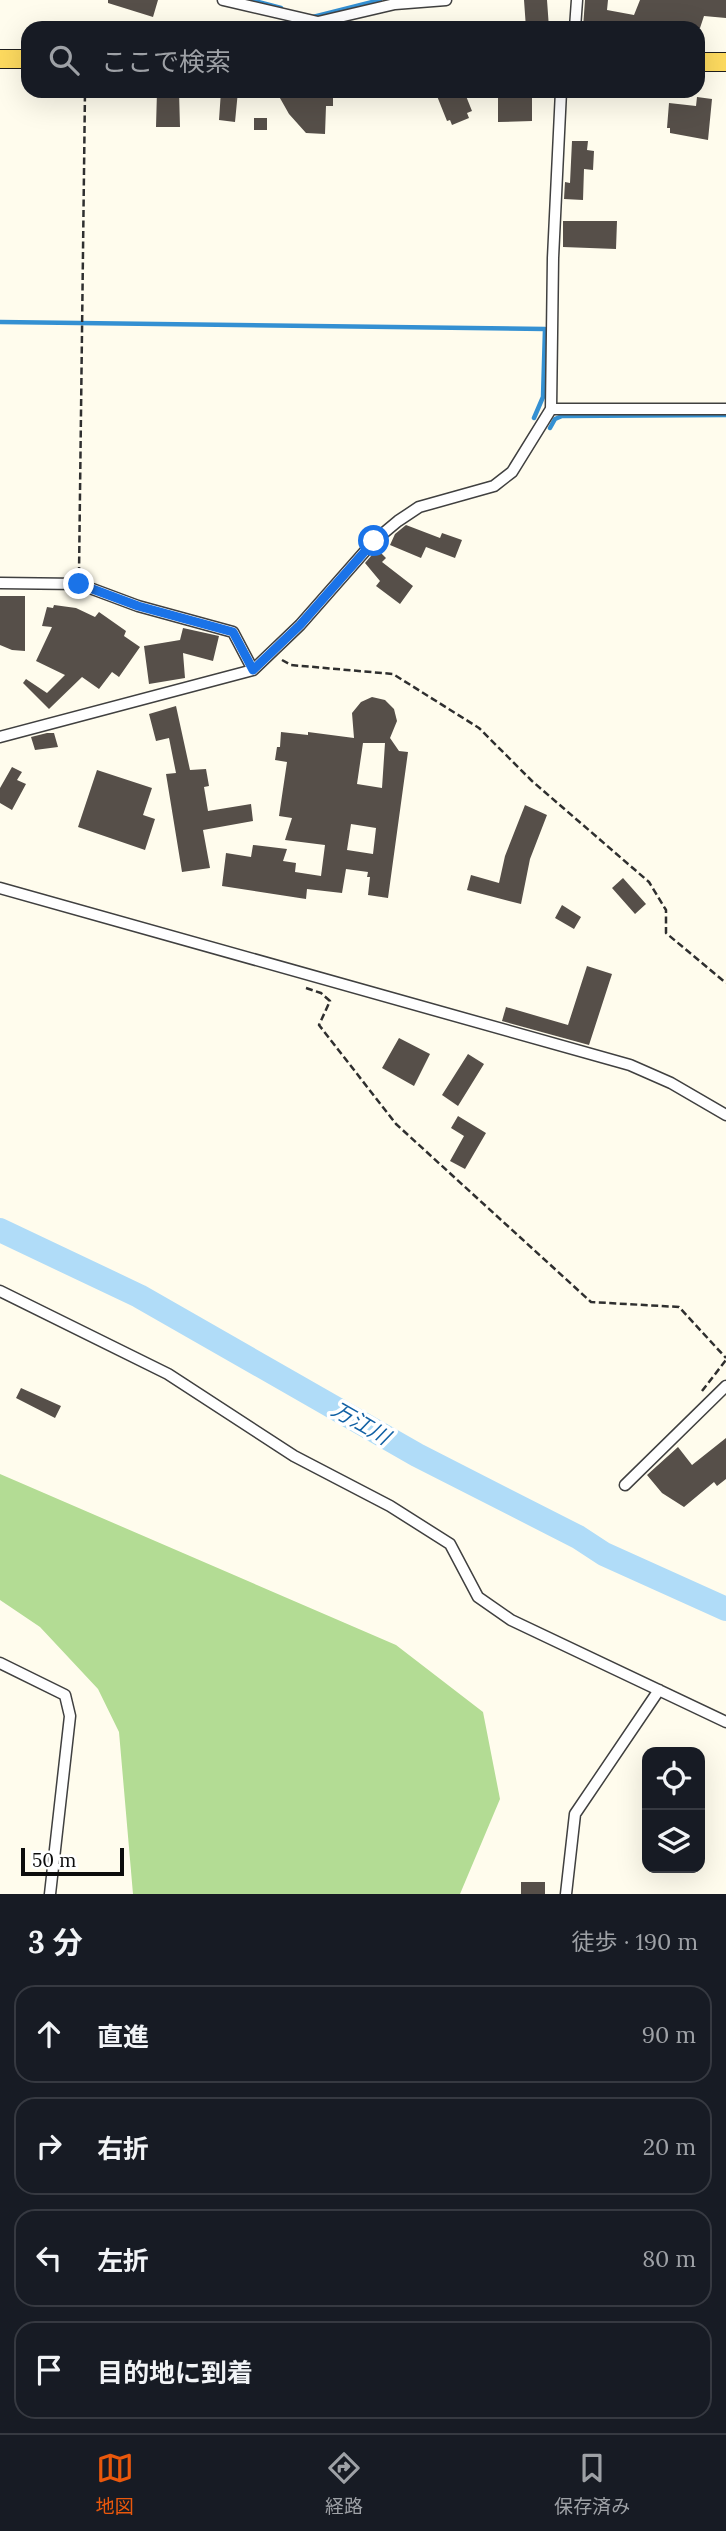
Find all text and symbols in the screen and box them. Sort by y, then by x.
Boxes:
search box [21,21,705,98]
icon: search [45,41,83,79]
text: ここで検索 [101,45,231,78]
route start [358,525,389,556]
route end [63,568,94,599]
water label: 万江川 [327,1396,397,1451]
map controls [642,1747,705,1873]
button: locate [642,1747,705,1810]
button: layers [642,1810,705,1873]
scale bar [21,1845,124,1877]
text: 50 m [32,1848,76,1872]
text: 3 分 [28,1923,83,1961]
text: 徒歩 · 190 m [572,1927,698,1956]
icon: ahead [30,2015,68,2053]
text: 直進 [97,2020,149,2053]
text: 90 m [642,2020,696,2049]
icon: right [30,2127,68,2165]
text: 右折 [97,2132,149,2165]
text: 20 m [643,2132,696,2161]
icon: left [30,2239,68,2277]
text: 左折 [97,2244,149,2277]
text: 80 m [642,2244,696,2273]
icon: arrive [30,2351,68,2389]
text: 目的地に到着 [97,2356,253,2389]
tab: 地図 [96,2449,134,2518]
tab: 経路 [325,2449,363,2518]
tab: 保存済み [554,2449,630,2518]

